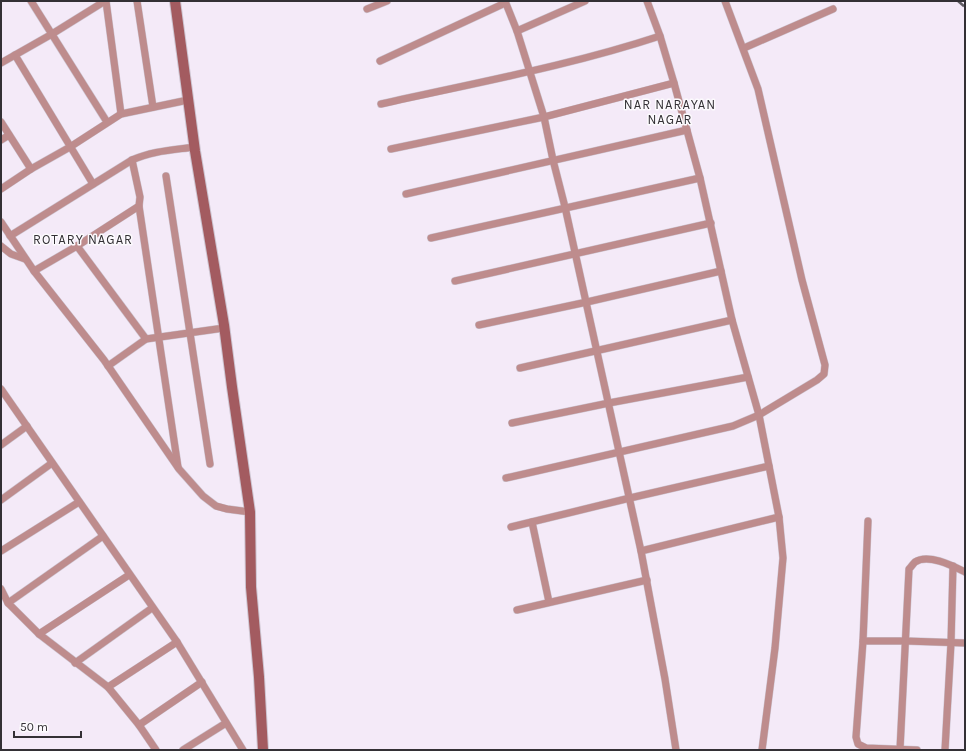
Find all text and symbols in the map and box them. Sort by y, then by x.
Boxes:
district label: NAR NARAYAN NAGAR [624,97,716,127]
district label: ROTARY NAGAR [33,232,133,247]
scale bar [14,713,81,739]
text: 50 m [20,720,48,734]

